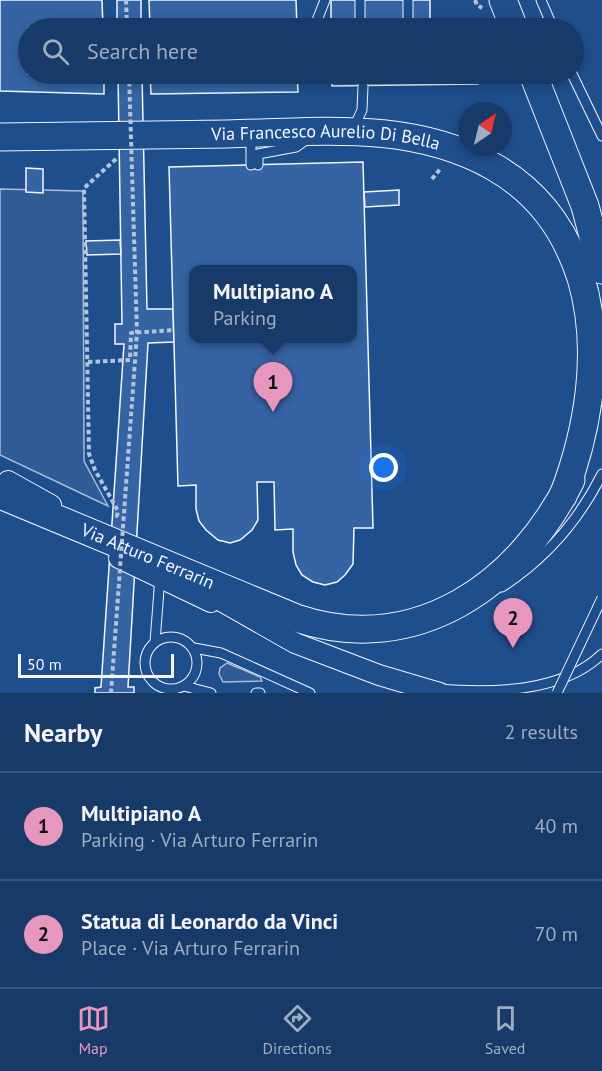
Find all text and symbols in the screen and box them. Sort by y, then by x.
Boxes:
search box [18,18,584,84]
icon: search [39,35,72,68]
text: Search here [87,37,198,65]
north arrow [458,102,512,156]
street label: Via Francesco Aurelio Di Bella [210,119,443,155]
popup [189,265,357,343]
text: Multipiano A [213,277,333,305]
text: Parking [213,305,277,331]
pin: 1 [254,362,292,412]
your location [369,453,398,482]
street label: Via Arturo Ferrarin [77,518,218,594]
pin: 2 [494,598,532,648]
scale bar [18,651,174,678]
text: 50 m [27,654,62,674]
text: Nearby [24,716,102,749]
text: 2 results [505,719,578,745]
text: Multipiano A [81,799,201,827]
text: 1 [38,813,49,839]
text: 40 m [535,813,578,839]
text: Parking · Via Arturo Ferrarin [81,827,318,853]
text: Statua di Leonardo da Vinci [81,907,338,935]
text: 2 [38,921,49,947]
text: 70 m [535,921,578,947]
text: Place · Via Arturo Ferrarin [81,935,300,961]
tab: Map [77,1002,110,1058]
tab: Directions [263,1002,332,1058]
tab: Saved [485,1002,525,1058]

